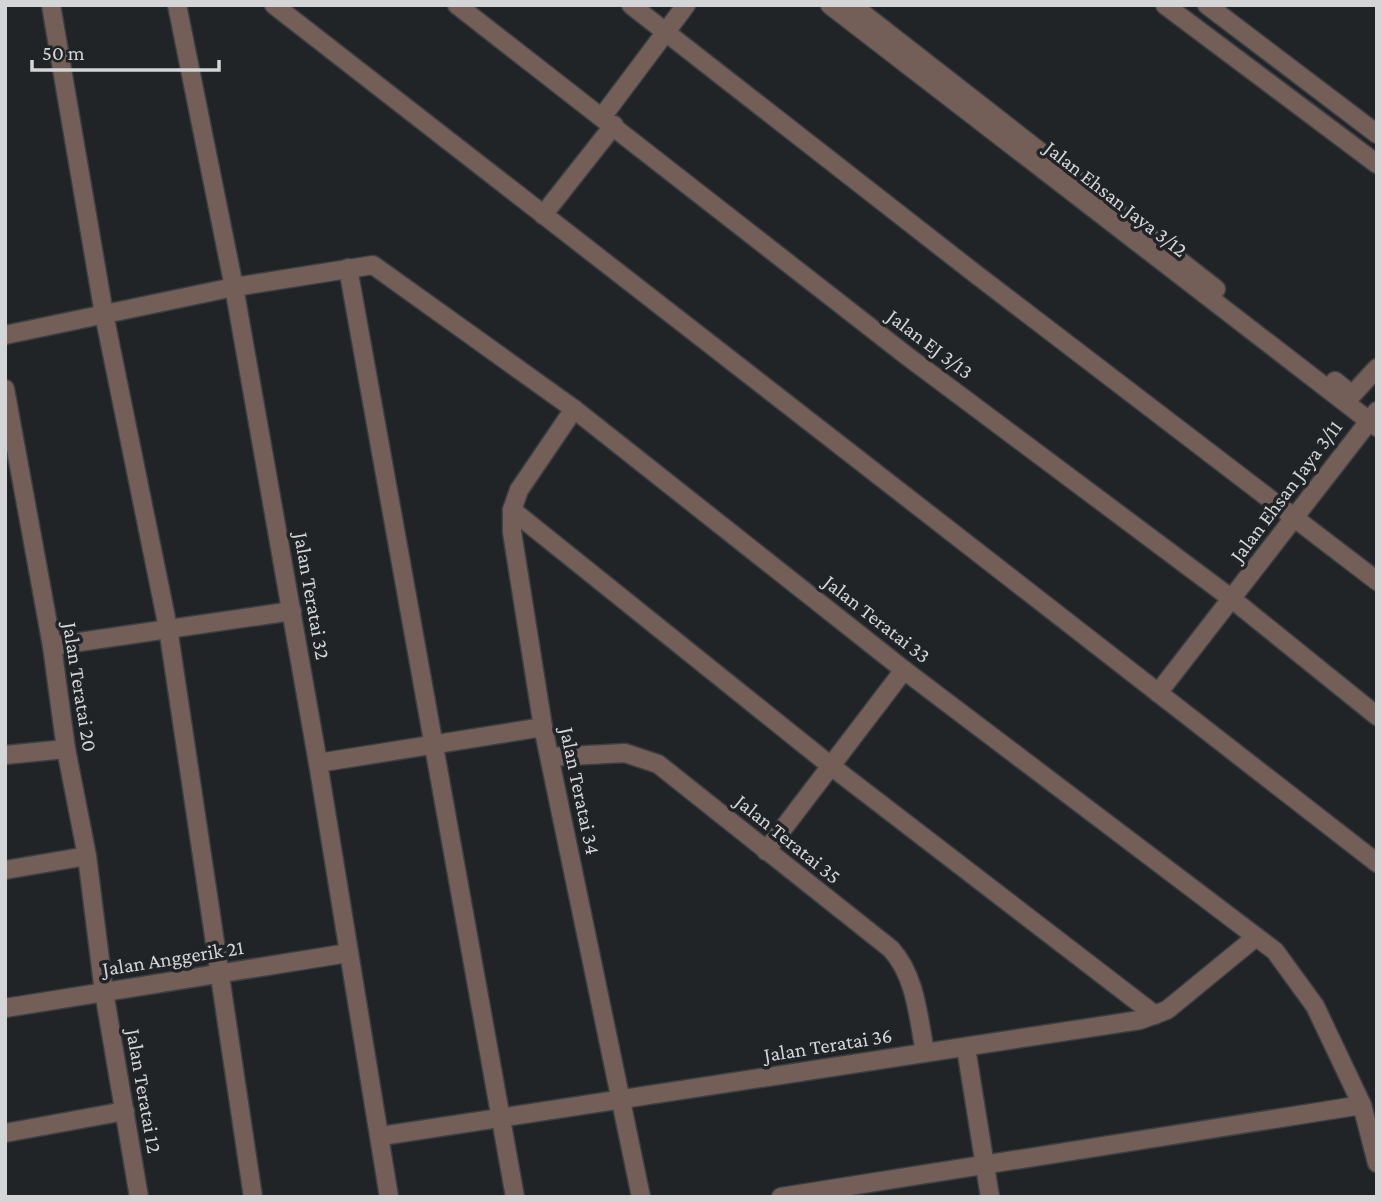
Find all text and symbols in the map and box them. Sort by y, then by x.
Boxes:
scale bar [32,28,219,72]
text: 50 m [42,41,85,65]
street label: Jalan Ehsan Jaya 3/12 [1038,135,1192,262]
street label: Jalan EJ 3/13 [881,303,978,384]
street label: Jalan Ehsan Jaya 3/11 [1224,415,1347,568]
street label: Jalan Teratai 32 [289,528,335,662]
street label: Jalan Teratai 33 [817,569,935,668]
street label: Jalan Teratai 20 [58,619,102,754]
street label: Jalan Teratai 34 [554,723,605,857]
street label: Jalan Teratai 35 [729,788,846,889]
street label: Jalan Anggerik 21 [99,935,245,981]
street label: Jalan Teratai 36 [760,1023,894,1067]
street label: Jalan Teratai 12 [121,1025,167,1155]

